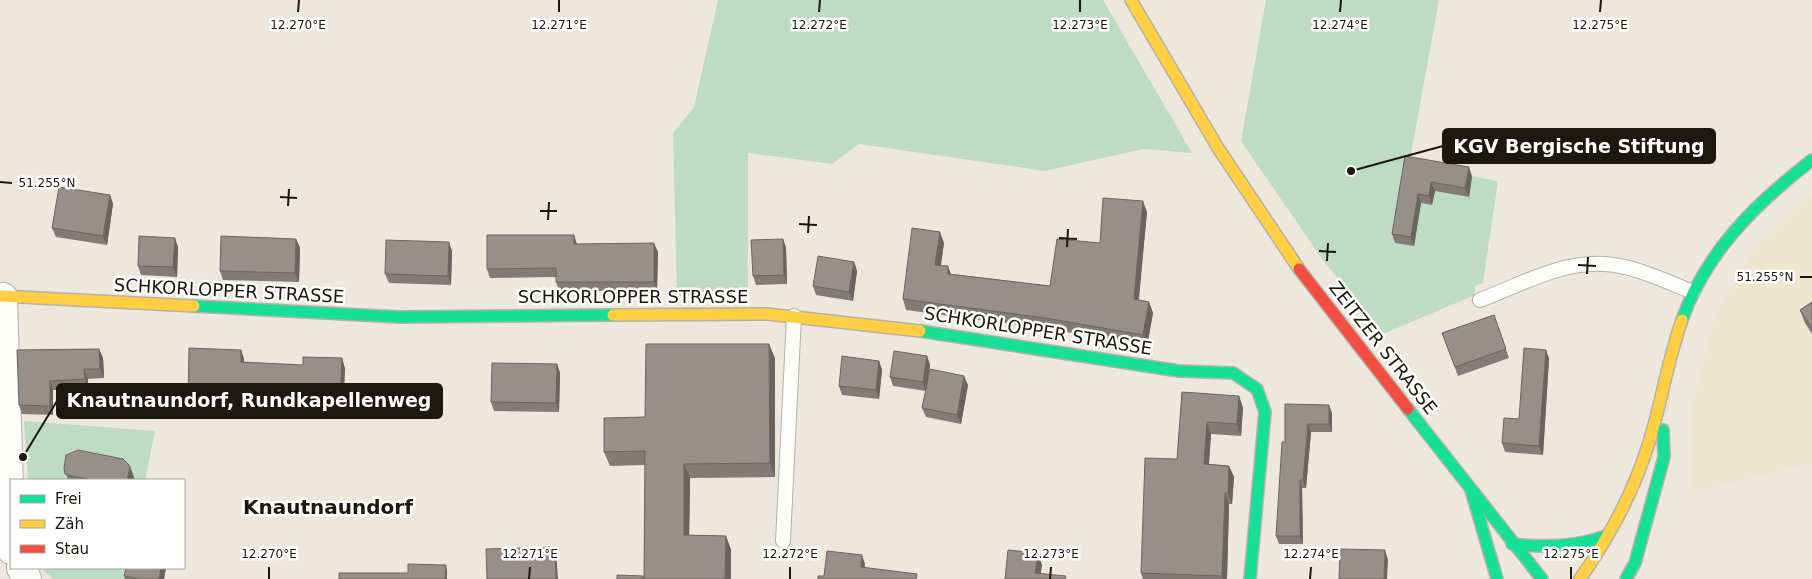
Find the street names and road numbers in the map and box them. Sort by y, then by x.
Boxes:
street label: SCHKORLOPPER STRASSE [113,274,345,307]
street label: ZEITZER STRASSE [1325,277,1442,418]
street label: SCHKORLOPPER STRASSE [518,286,748,307]
street label: SCHKORLOPPER STRASSE [923,302,1154,359]

